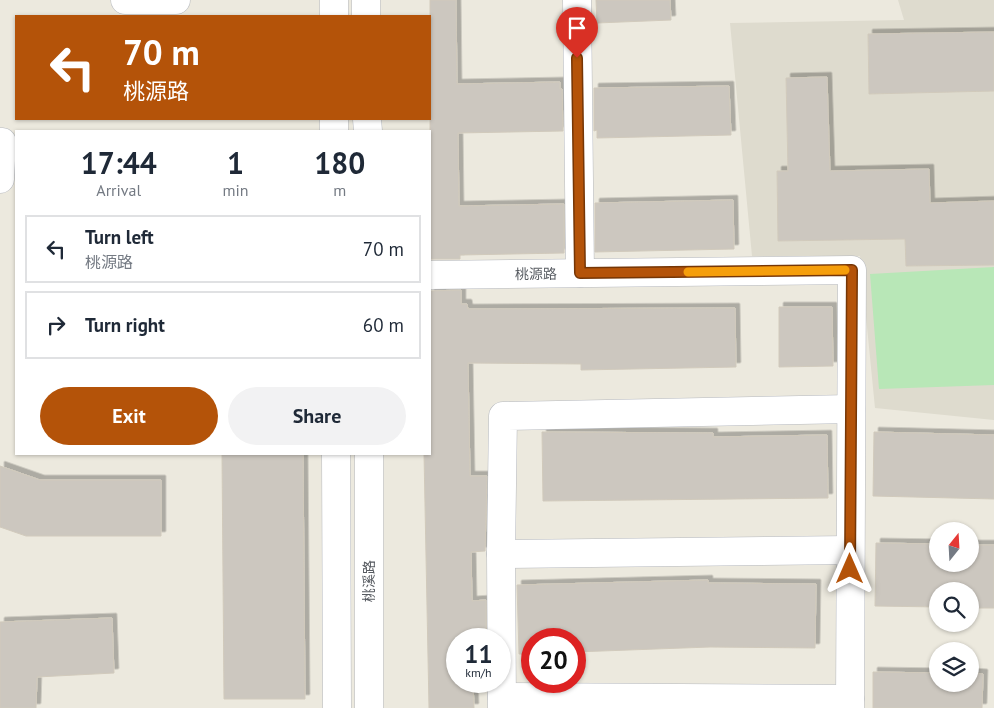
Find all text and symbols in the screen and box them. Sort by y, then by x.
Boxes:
pin [556,7,598,58]
icon: arrive [563,14,591,42]
text: 70 m [123,29,200,75]
icon: left [40,35,105,100]
text: 桃源路 [123,77,189,105]
text: 17:44 [81,143,157,182]
text: 1 [227,143,244,182]
text: 180 [314,143,365,182]
text: Arrival [96,180,141,200]
text: min [223,180,249,200]
text: m [333,180,346,200]
text: Turn left [85,225,154,249]
icon: left [42,235,70,263]
text: 70 m [363,237,404,261]
text: 桃源路 [85,252,133,272]
street label: 桃源路 [515,265,557,283]
icon: right [42,311,70,339]
text: Turn right [85,313,165,337]
text: 60 m [363,313,404,337]
button: Exit [40,387,218,445]
button: Share [228,387,406,445]
north arrow [929,522,979,572]
map controls [929,522,979,692]
position arrow [823,542,875,594]
street label: 桃溪路 [360,560,378,602]
button: search [929,582,979,632]
speed limit sign: 20 [521,628,586,693]
text: 11 [464,638,493,670]
button: layers [929,642,979,692]
text: km/h [465,665,492,680]

